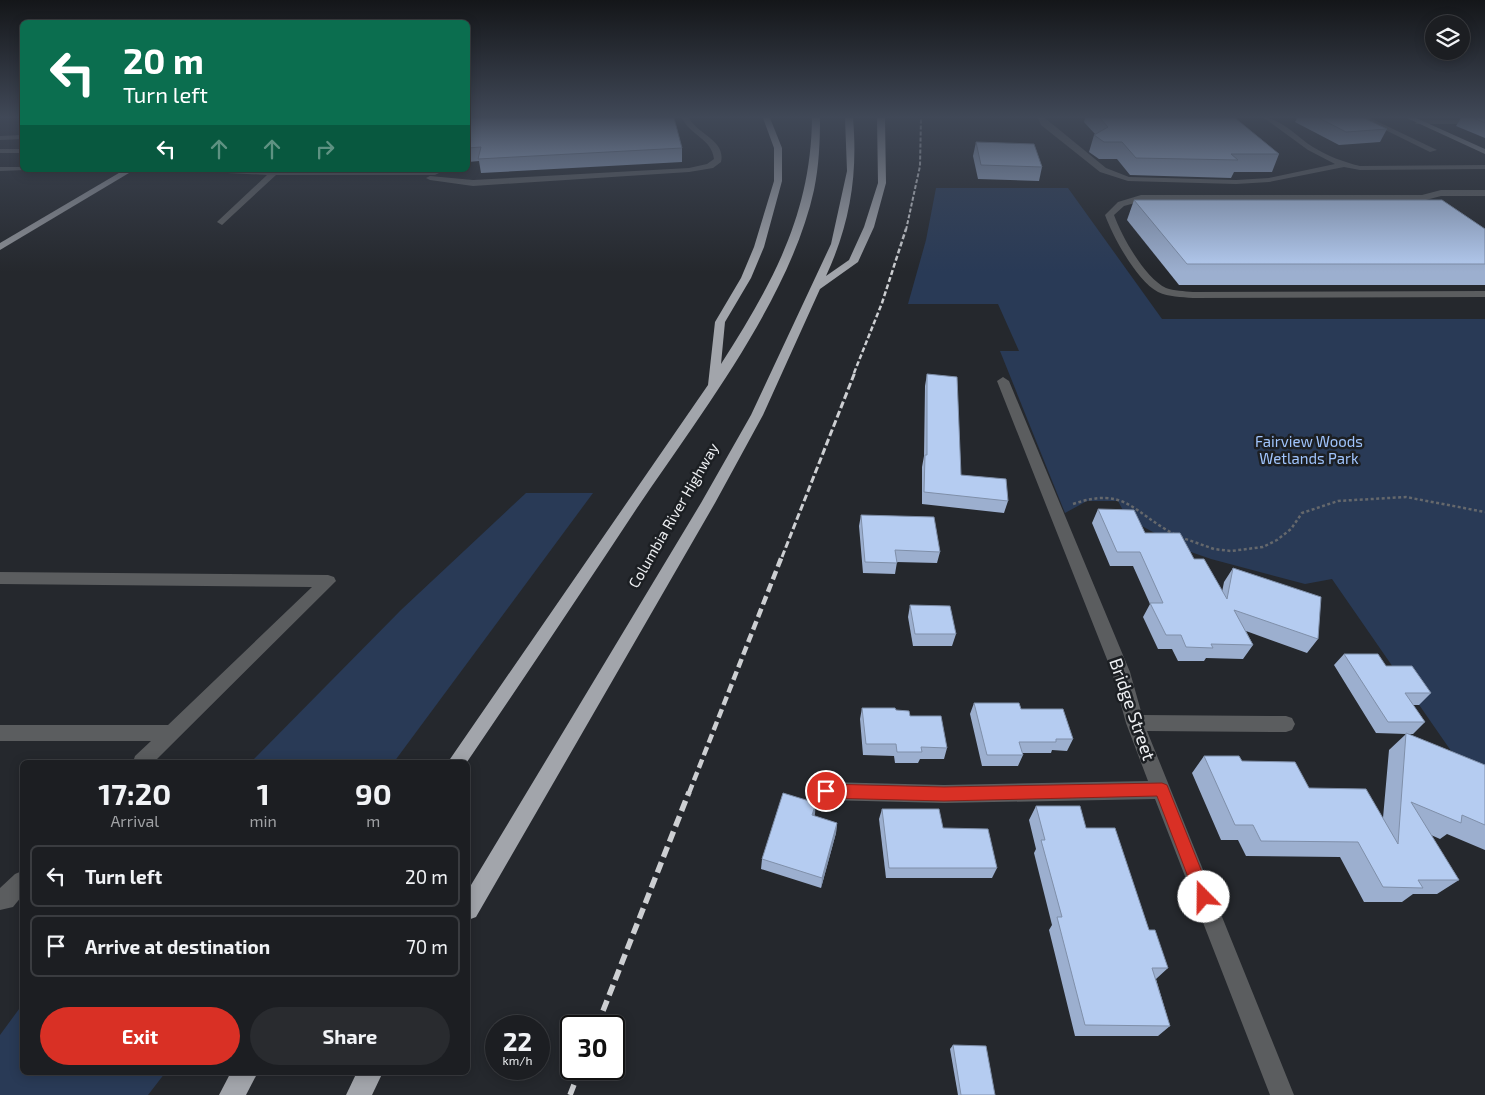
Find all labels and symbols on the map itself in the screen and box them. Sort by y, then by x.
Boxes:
park label: Fairview Woods Wetlands Park [1255,432,1363,467]
street label: Columbia River Highway [624,439,722,591]
street label: Bridge Street [1105,655,1161,763]
pin [805,770,847,812]
position arrow [1177,870,1229,922]
speed limit sign: 30 [560,1015,625,1080]

